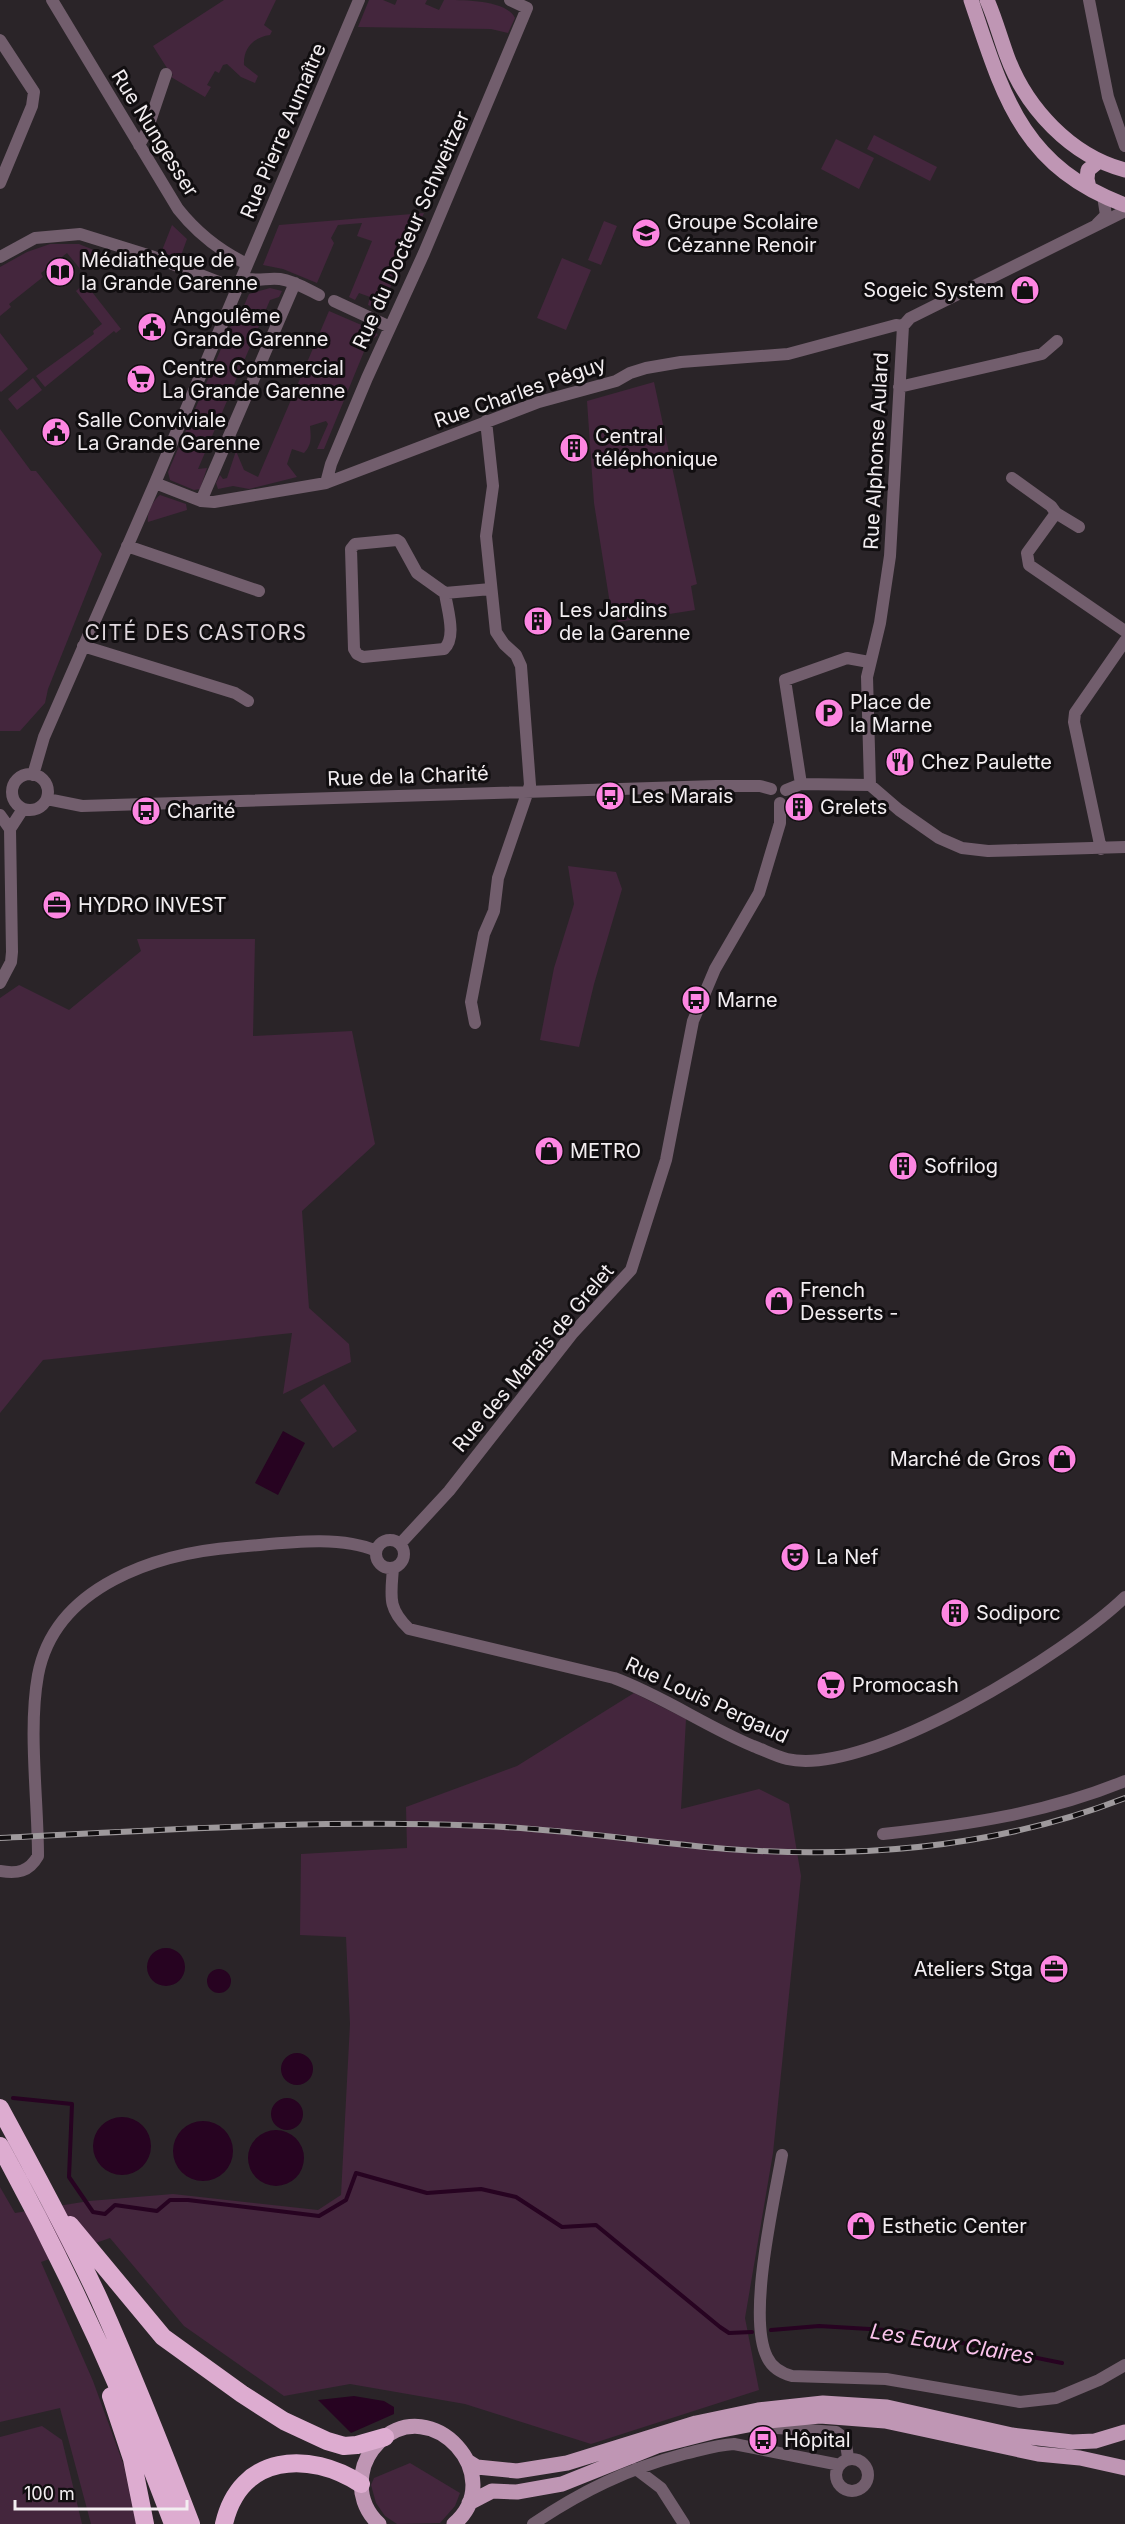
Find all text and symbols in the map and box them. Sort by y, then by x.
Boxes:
street label: Rue Pierre Aumaître [235,40,331,222]
street label: Rue Nungesser [106,65,204,201]
street label: Rue du Docteur Schweitzer [348,107,475,353]
place label: Groupe Scolaire Cézanne Renoir [667,210,819,257]
school or university icon: Groupe Scolaire Cézanne Renoir [630,217,662,249]
place label: Médiathèque de la Grande Garenne [81,248,258,295]
library icon: Médiathèque de la Grande Garenne [44,256,76,288]
shop icon: Sogeic System [1009,274,1041,306]
place label: Sogeic System [863,278,1004,302]
place label: Angoulême Grande Garenne [173,304,328,351]
public building icon: Angoulême Grande Garenne [136,311,168,343]
street label: Rue Charles Péguy [431,351,609,433]
street label: Rue Alphonse Aulard [859,352,893,550]
place label: Centre Commercial La Grande Garenne [162,356,346,403]
supermarket icon: Centre Commercial La Grande Garenne [125,363,157,395]
place label: Salle Conviviale La Grande Garenne [77,408,261,455]
public building icon: Salle Conviviale La Grande Garenne [40,416,72,448]
place label: Central téléphonique [595,424,718,471]
building icon: Central téléphonique [558,432,590,464]
place label: Les Jardins de la Garenne [559,598,691,645]
building icon: Les Jardins de la Garenne [522,605,554,637]
district label: CITÉ DES CASTORS [84,619,308,645]
place label: Place de la Marne [850,690,932,737]
parking icon: Place de la Marne [813,697,845,729]
restaurant icon: Chez Paulette [884,746,916,778]
place label: Chez Paulette [921,750,1052,774]
street label: Rue de la Charité [327,761,489,791]
bus stop icon: Les Marais [594,780,626,812]
place label: Les Marais [631,784,734,808]
building icon: Grelets [783,791,815,823]
bus stop icon: Charité [130,795,162,827]
place label: Grelets [820,795,887,819]
place label: Charité [167,799,235,823]
office icon: HYDRO INVEST [41,889,73,921]
place label: HYDRO INVEST [78,893,227,917]
bus stop icon: Marne [680,984,712,1016]
place label: Marne [717,988,778,1012]
shop icon: METRO [533,1135,565,1167]
place label: METRO [570,1139,641,1163]
building icon: Sofrilog [887,1150,919,1182]
place label: Sofrilog [924,1154,998,1178]
street label: Rue des Marais de Grelet [447,1259,619,1457]
place label: French Desserts - [800,1278,898,1325]
shop icon: French Desserts - [763,1285,795,1317]
shop icon: Marché de Gros [1046,1443,1078,1475]
place label: Marché de Gros [890,1447,1041,1471]
theatre icon: La Nef [779,1541,811,1573]
place label: La Nef [816,1545,879,1569]
building icon: Sodiporc [939,1597,971,1629]
place label: Sodiporc [976,1601,1061,1625]
street label: Rue Louis Pergaud [622,1652,792,1748]
supermarket icon: Promocash [815,1669,847,1701]
place label: Promocash [852,1673,959,1697]
office icon: Ateliers Stga [1038,1953,1070,1985]
place label: Ateliers Stga [914,1957,1033,1981]
shop icon: Esthetic Center [845,2210,877,2242]
place label: Esthetic Center [882,2214,1027,2238]
water label: Les Eaux Claires [868,2318,1036,2369]
bus stop icon: Hôpital [747,2424,779,2456]
place label: Hôpital [784,2428,851,2452]
scale bar [15,2473,188,2511]
text: 100 m [24,2483,75,2504]

